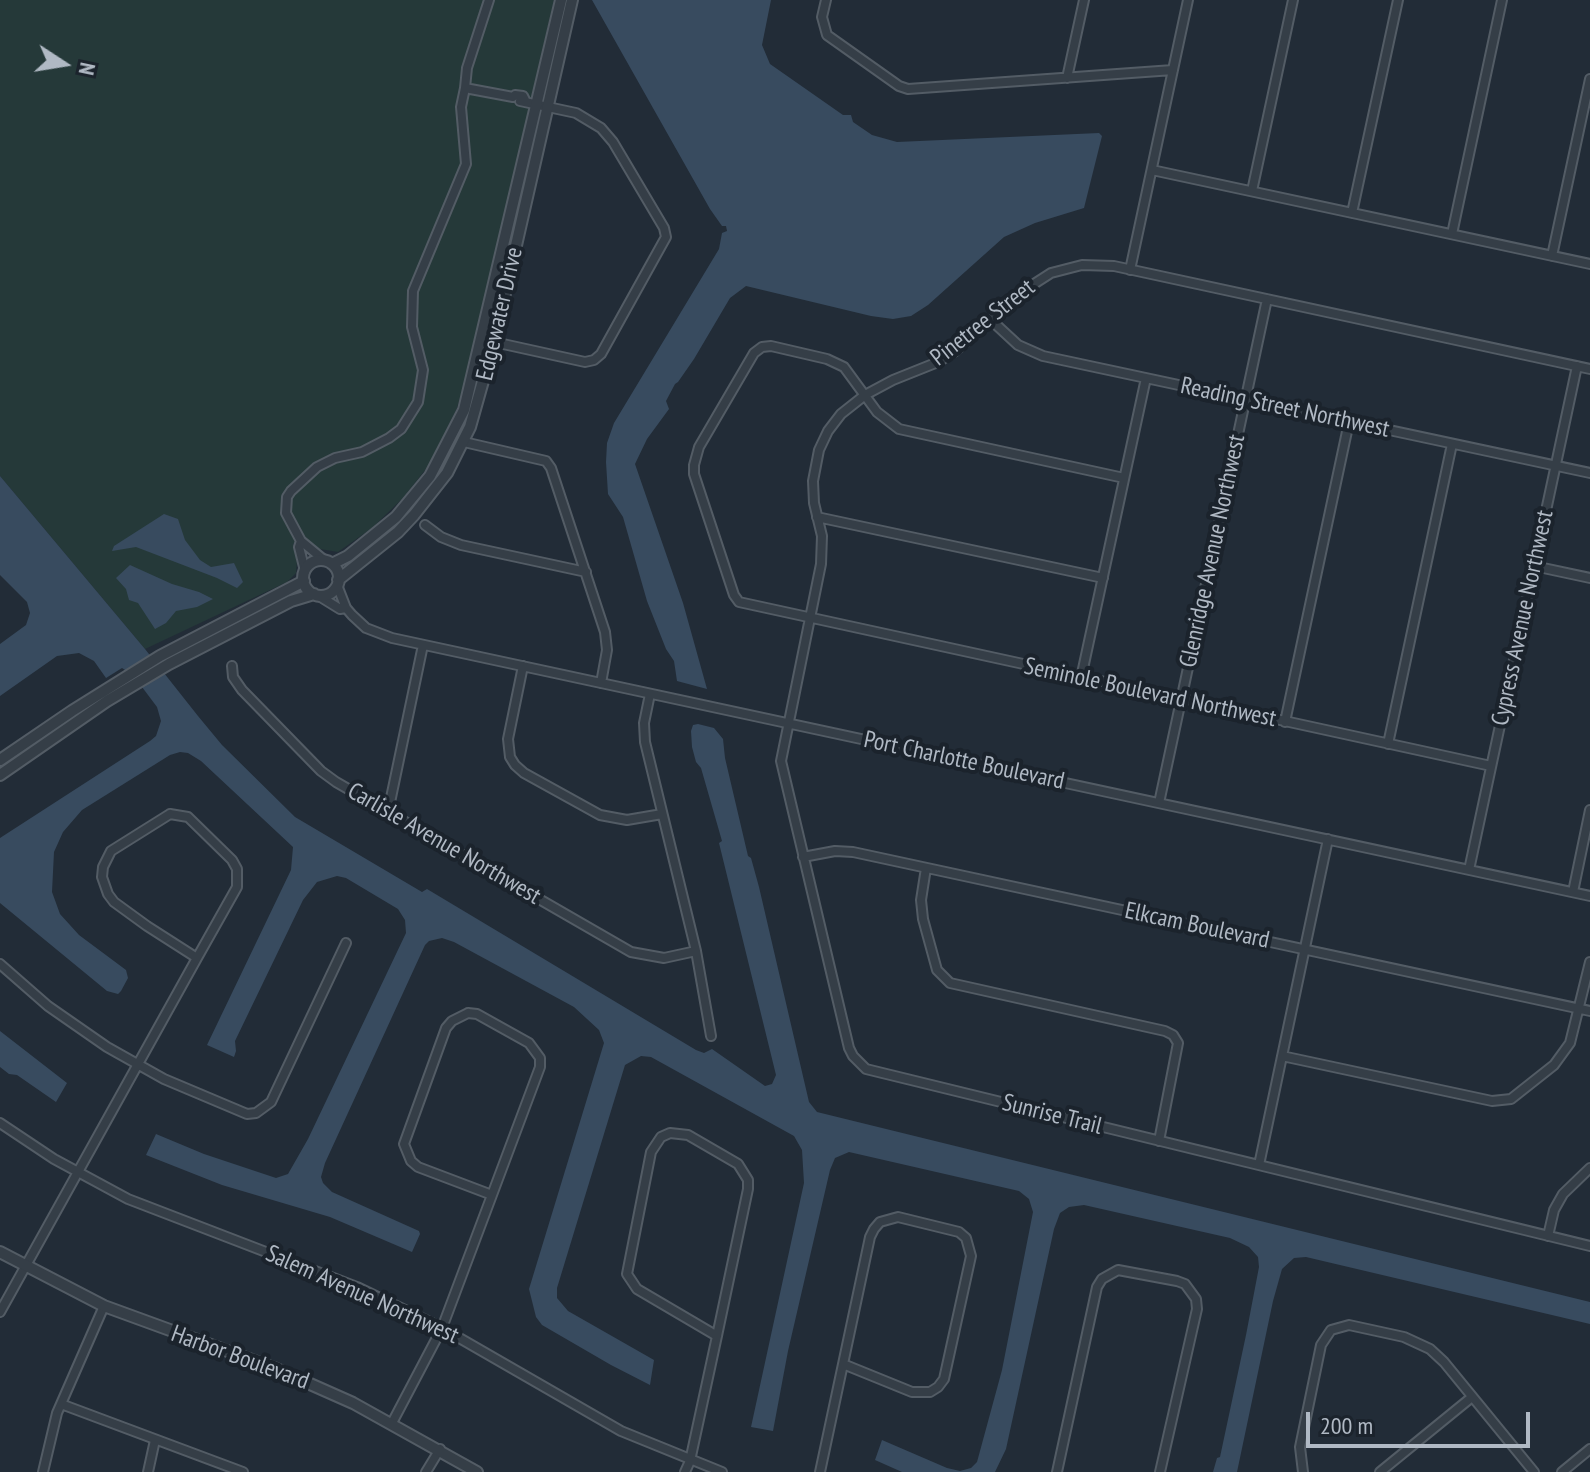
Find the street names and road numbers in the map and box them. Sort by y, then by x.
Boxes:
street label: Edgewater Drive [471,244,529,384]
street label: Pinetree Street [925,273,1041,373]
street label: Reading Street Northwest [1178,372,1392,444]
street label: Glenridge Avenue Northwest [1174,432,1252,670]
street label: Cypress Avenue Northwest [1486,508,1560,728]
street label: Seminole Boulevard Northwest [1021,652,1279,734]
street label: Port Charlotte Boulevard [861,726,1067,796]
street label: Carlisle Avenue Northwest [342,777,546,911]
street label: Elkcam Boulevard [1122,897,1272,955]
street label: Sunrise Trail [999,1089,1105,1141]
street label: Salem Avenue Northwest [261,1240,463,1350]
street label: Harbor Boulevard [167,1320,313,1396]

